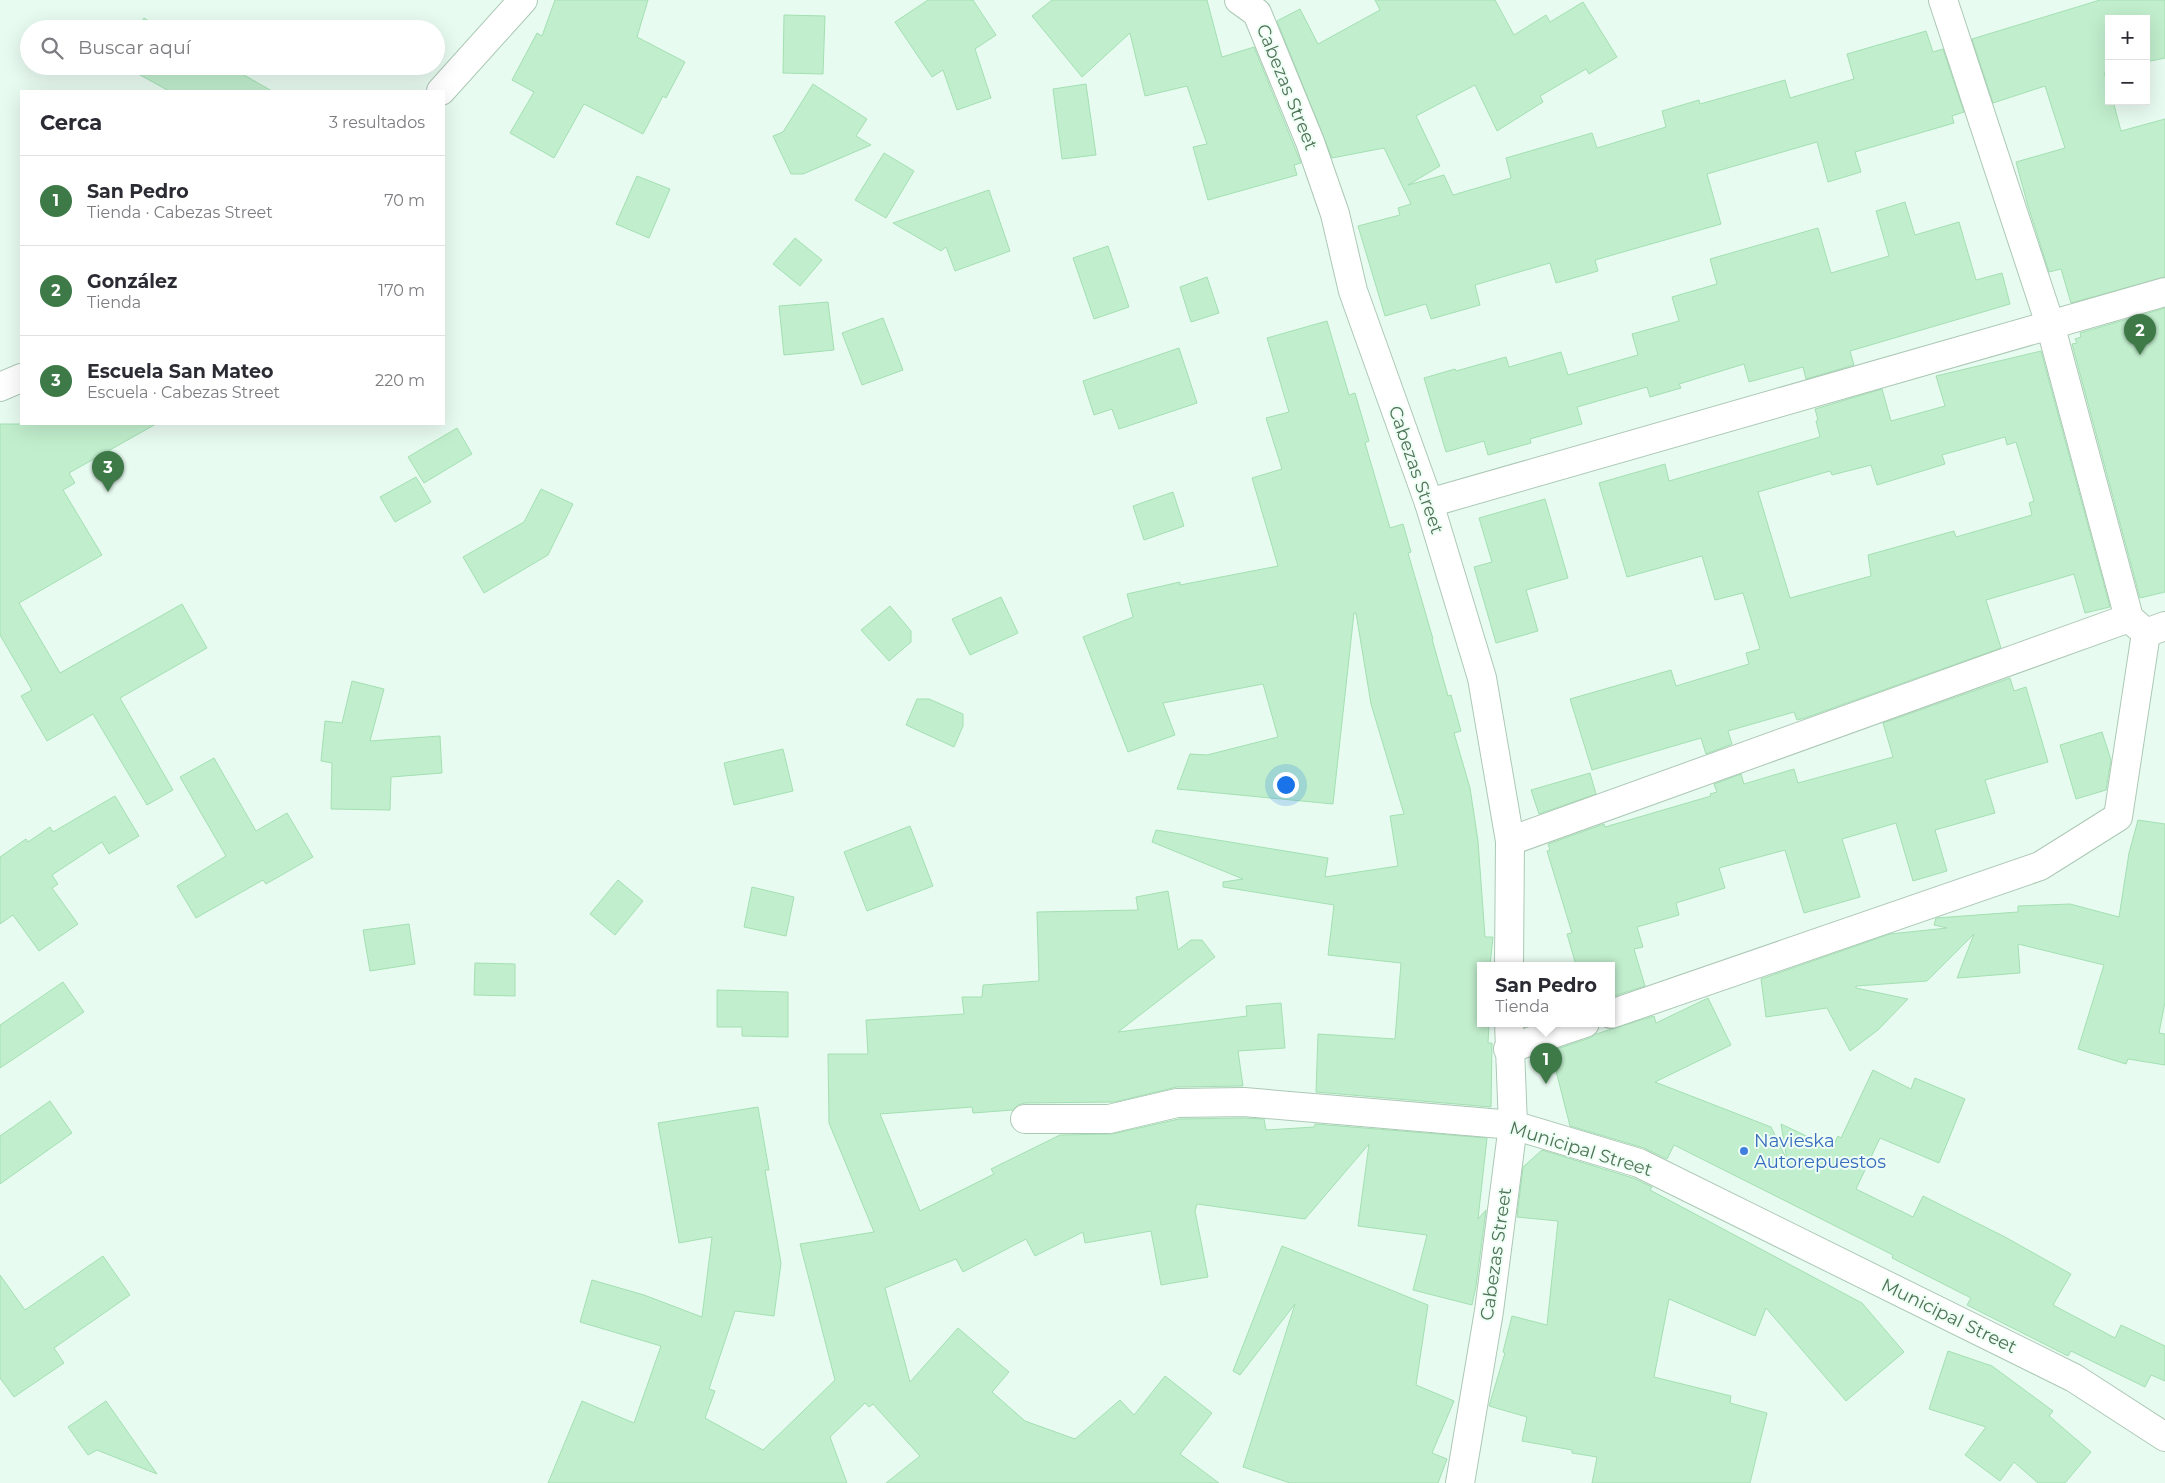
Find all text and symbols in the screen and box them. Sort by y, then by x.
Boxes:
map controls [2105,15,2150,105]
button: + [2105,15,2150,60]
search box [20,20,445,75]
street label: Cabezas Street [1252,21,1322,153]
icon: search [38,34,66,62]
text: Buscar aquí [78,36,191,59]
button: − [2105,60,2150,105]
text: Cerca [40,110,102,135]
text: 3 resultados [329,113,425,132]
text: San Pedro [87,180,189,203]
text: 1 [53,191,59,210]
text: 70 m [384,191,425,210]
text: Tienda · Cabezas Street [87,203,273,222]
text: González [87,270,177,293]
text: 2 [51,281,61,300]
text: 170 m [378,281,425,300]
text: Tienda [87,293,141,312]
pin: 2 [2124,314,2156,355]
text: Escuela San Mateo [87,360,273,383]
text: 3 [51,371,61,390]
text: 220 m [375,371,425,390]
text: Escuela · Cabezas Street [87,383,280,402]
street label: Cabezas Street [1384,403,1448,537]
pin: 3 [92,451,124,492]
your location [1273,772,1299,798]
popup [1477,962,1615,1027]
text: San Pedro [1495,974,1597,997]
text: Tienda [1495,997,1549,1016]
pin: 1 [1530,1043,1562,1084]
street label: Municipal Street [1507,1117,1655,1181]
place label: Navieska Autorepuestos [1754,1130,1886,1173]
marker: Navieska Autorepuestos [1738,1145,1750,1157]
street label: Cabezas Street [1476,1186,1516,1322]
street label: Municipal Street [1878,1274,2020,1358]

